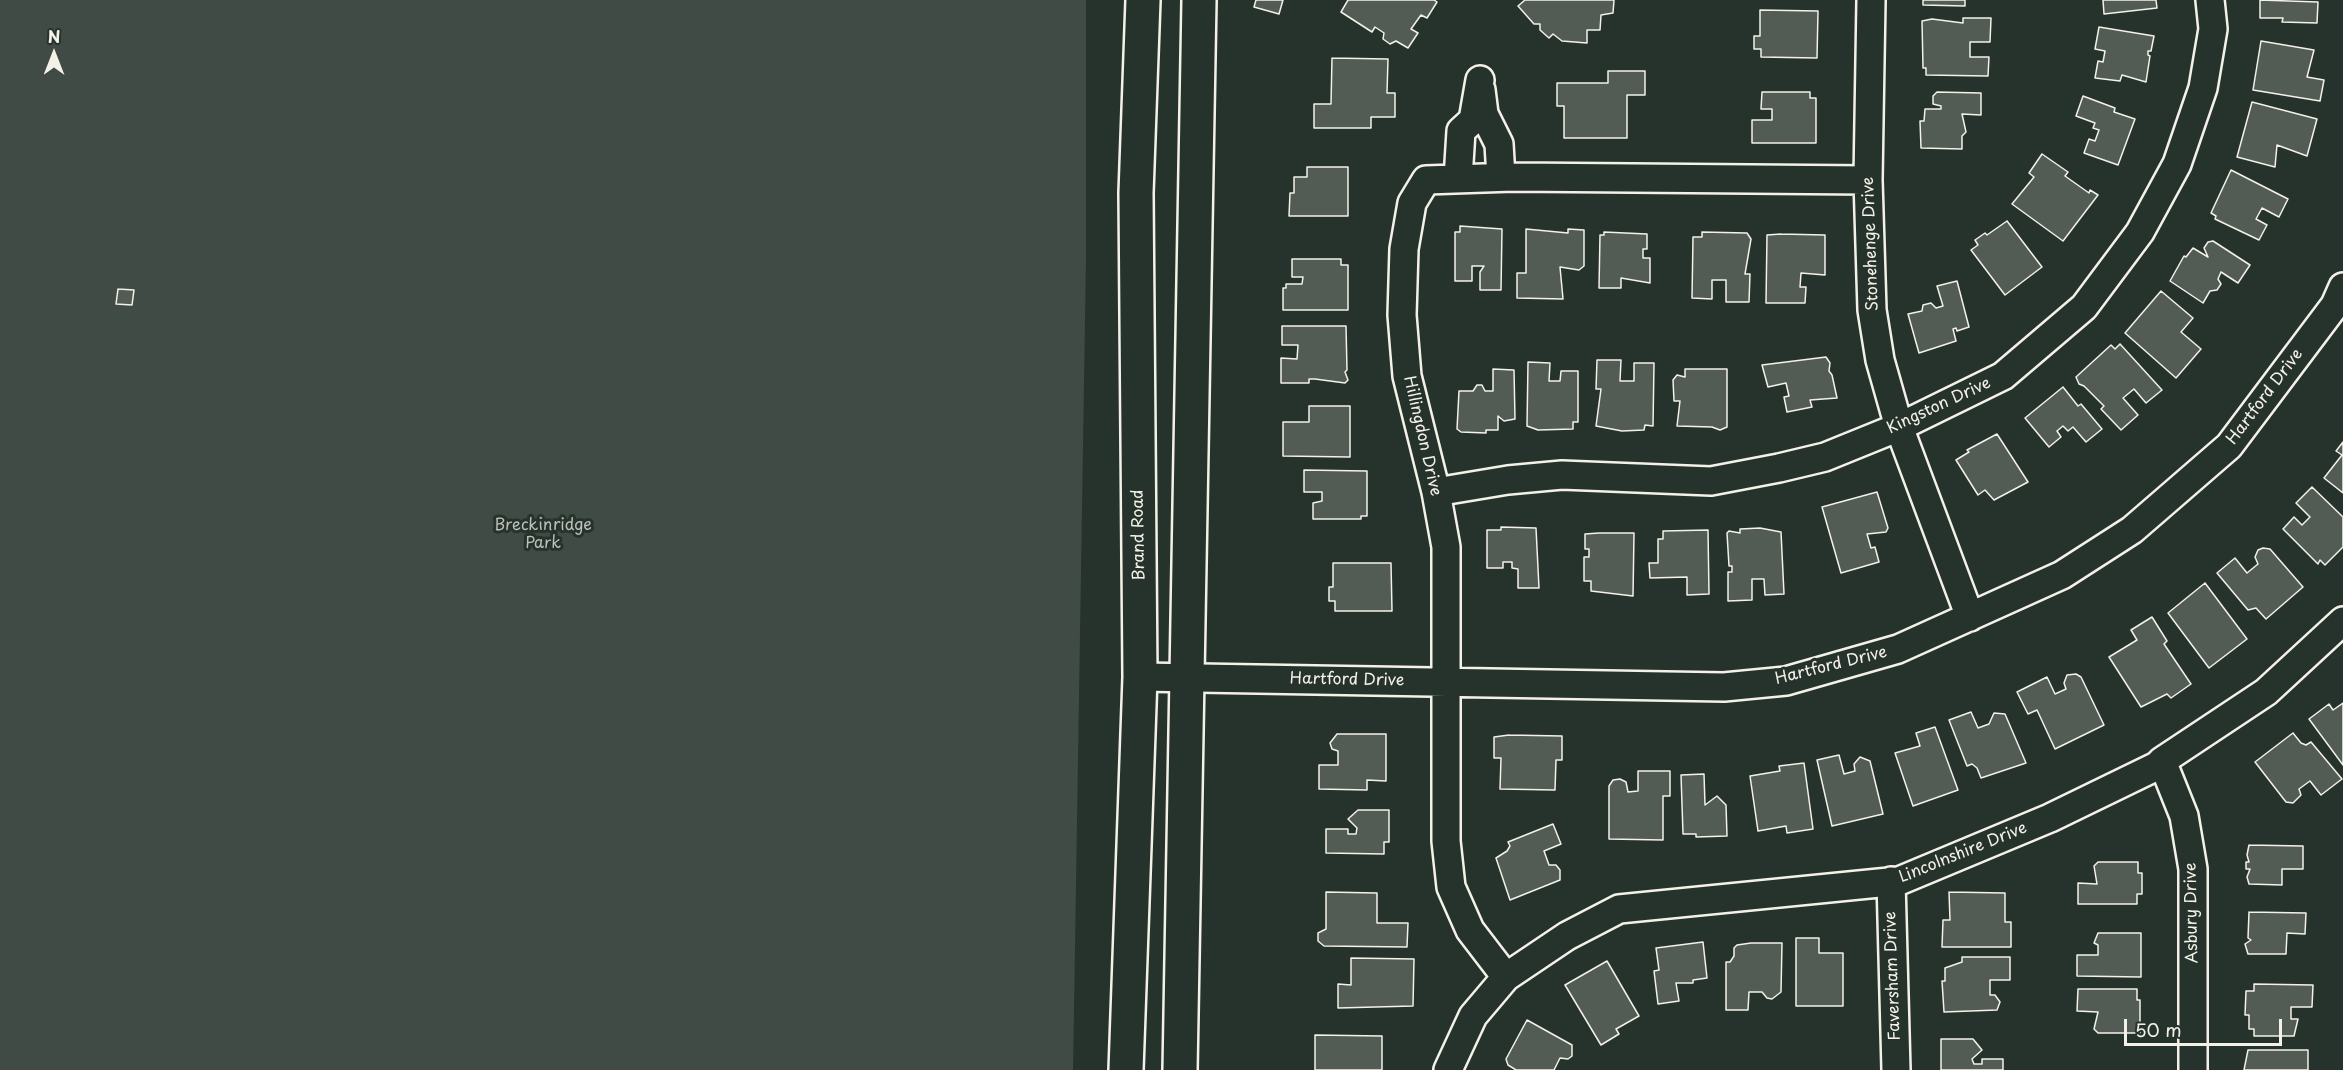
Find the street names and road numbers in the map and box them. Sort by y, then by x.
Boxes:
street label: Stonehenge Drive [1859,176,1883,312]
street label: Hartford Drive [2223,345,2307,449]
street label: Hillingdon Drive [1399,374,1445,498]
street label: Kingston Drive [1884,374,1994,438]
street label: Brand Road [1129,489,1149,581]
street label: Hartford Drive [1773,643,1889,689]
street label: Hartford Drive [1289,669,1405,691]
street label: Lincolnshire Drive [1896,819,2030,887]
street label: Asbury Drive [2182,862,2202,964]
street label: Faversham Drive [1881,911,1905,1041]

